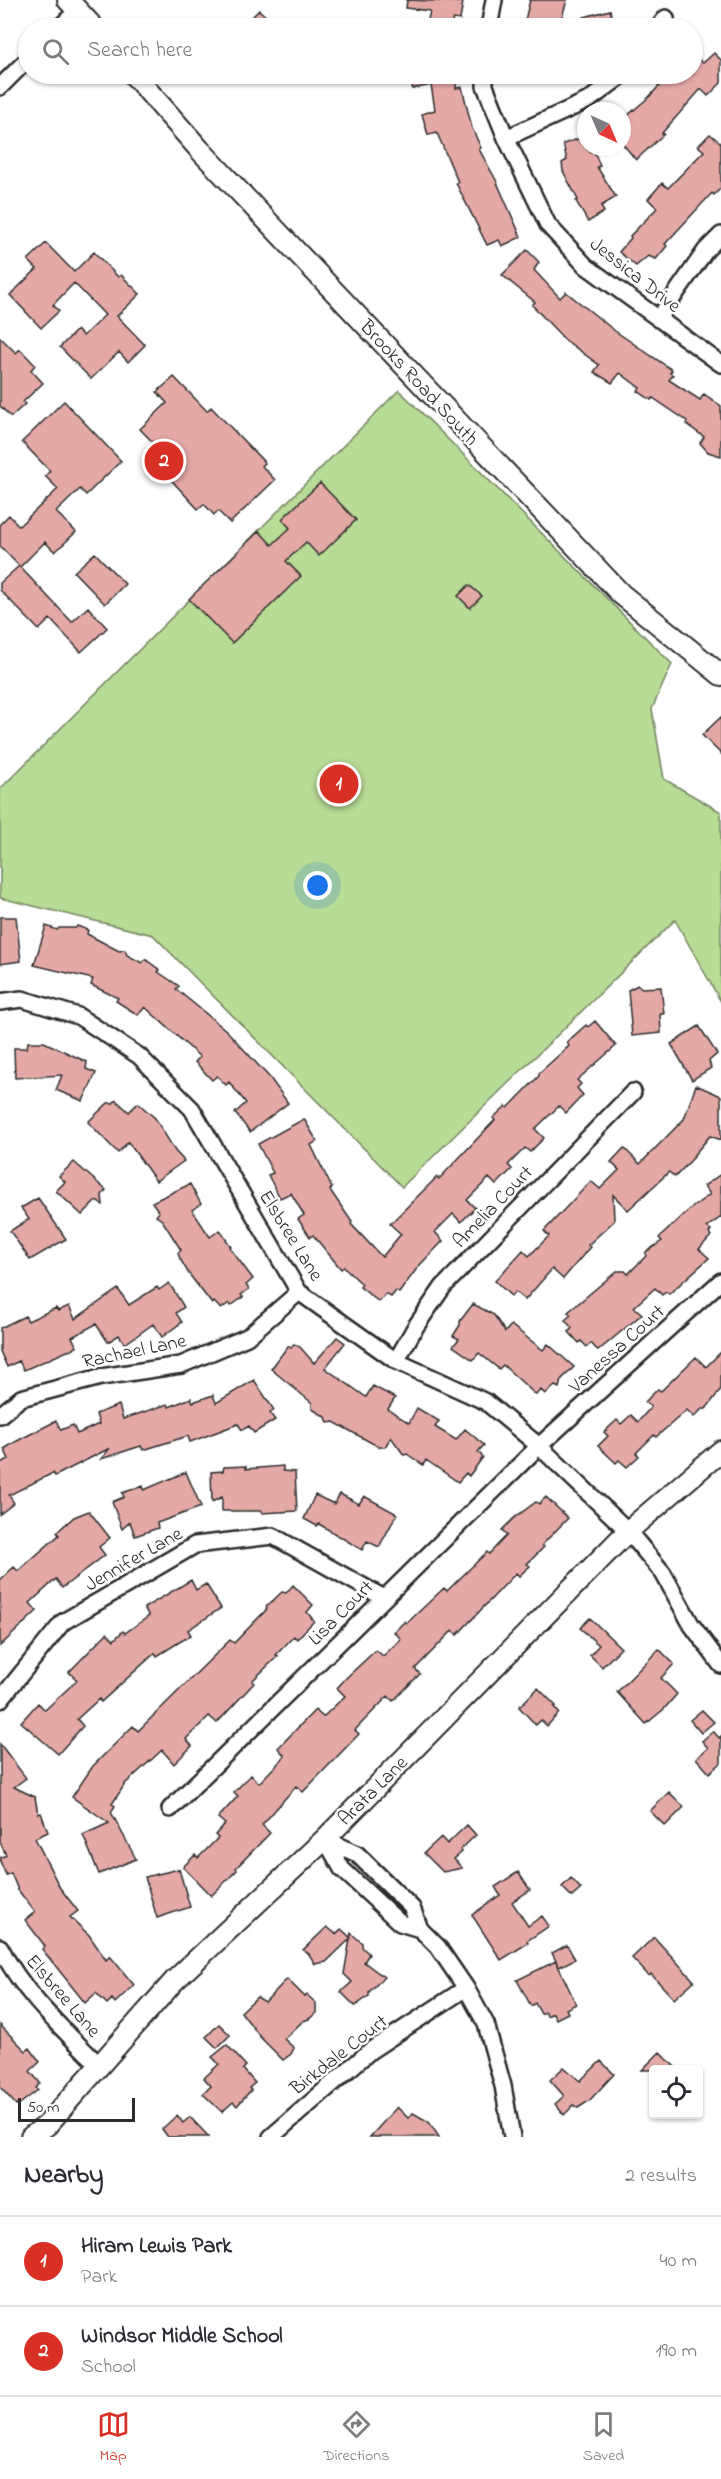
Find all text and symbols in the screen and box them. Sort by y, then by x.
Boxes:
search box [18,18,703,84]
icon: search [39,35,72,68]
text: Search here [87,35,192,67]
north arrow [577,102,631,156]
street label: Jessica Drive [583,231,686,321]
street label: Brooks Road South [351,313,484,453]
pin: 2 [144,438,184,484]
pin: 1 [320,762,358,806]
your location [303,871,332,900]
street label: Amelia Court [447,1160,541,1256]
street label: Elsbree Lane [250,1185,329,1287]
street label: Vanessa Court [562,1298,672,1402]
street label: Rachael Lane [80,1327,189,1378]
street label: Jennifer Lane [80,1520,189,1600]
street label: Lisa Court [302,1574,381,1653]
street label: Arata Lane [332,1750,415,1833]
street label: Elsbree Lane [18,1948,107,2045]
street label: Birkdale Court [284,2008,395,2104]
map controls [649,2065,703,2119]
button: locate [649,2065,703,2119]
scale bar [18,2095,135,2122]
text: 50 m [27,2096,59,2120]
text: Nearby [24,2157,103,2195]
text: 2 results [625,2162,697,2191]
text: Hiram Lewis Park [81,2231,232,2263]
text: 1 [40,2247,47,2276]
text: 40 m [660,2247,697,2276]
text: Park [81,2263,117,2292]
text: Windsor Middle School [81,2321,283,2353]
text: 2 [39,2337,48,2366]
text: 190 m [655,2337,697,2366]
text: School [81,2353,136,2382]
tab: Map [97,2408,130,2468]
tab: Directions [323,2408,389,2468]
tab: Saved [583,2408,624,2468]

